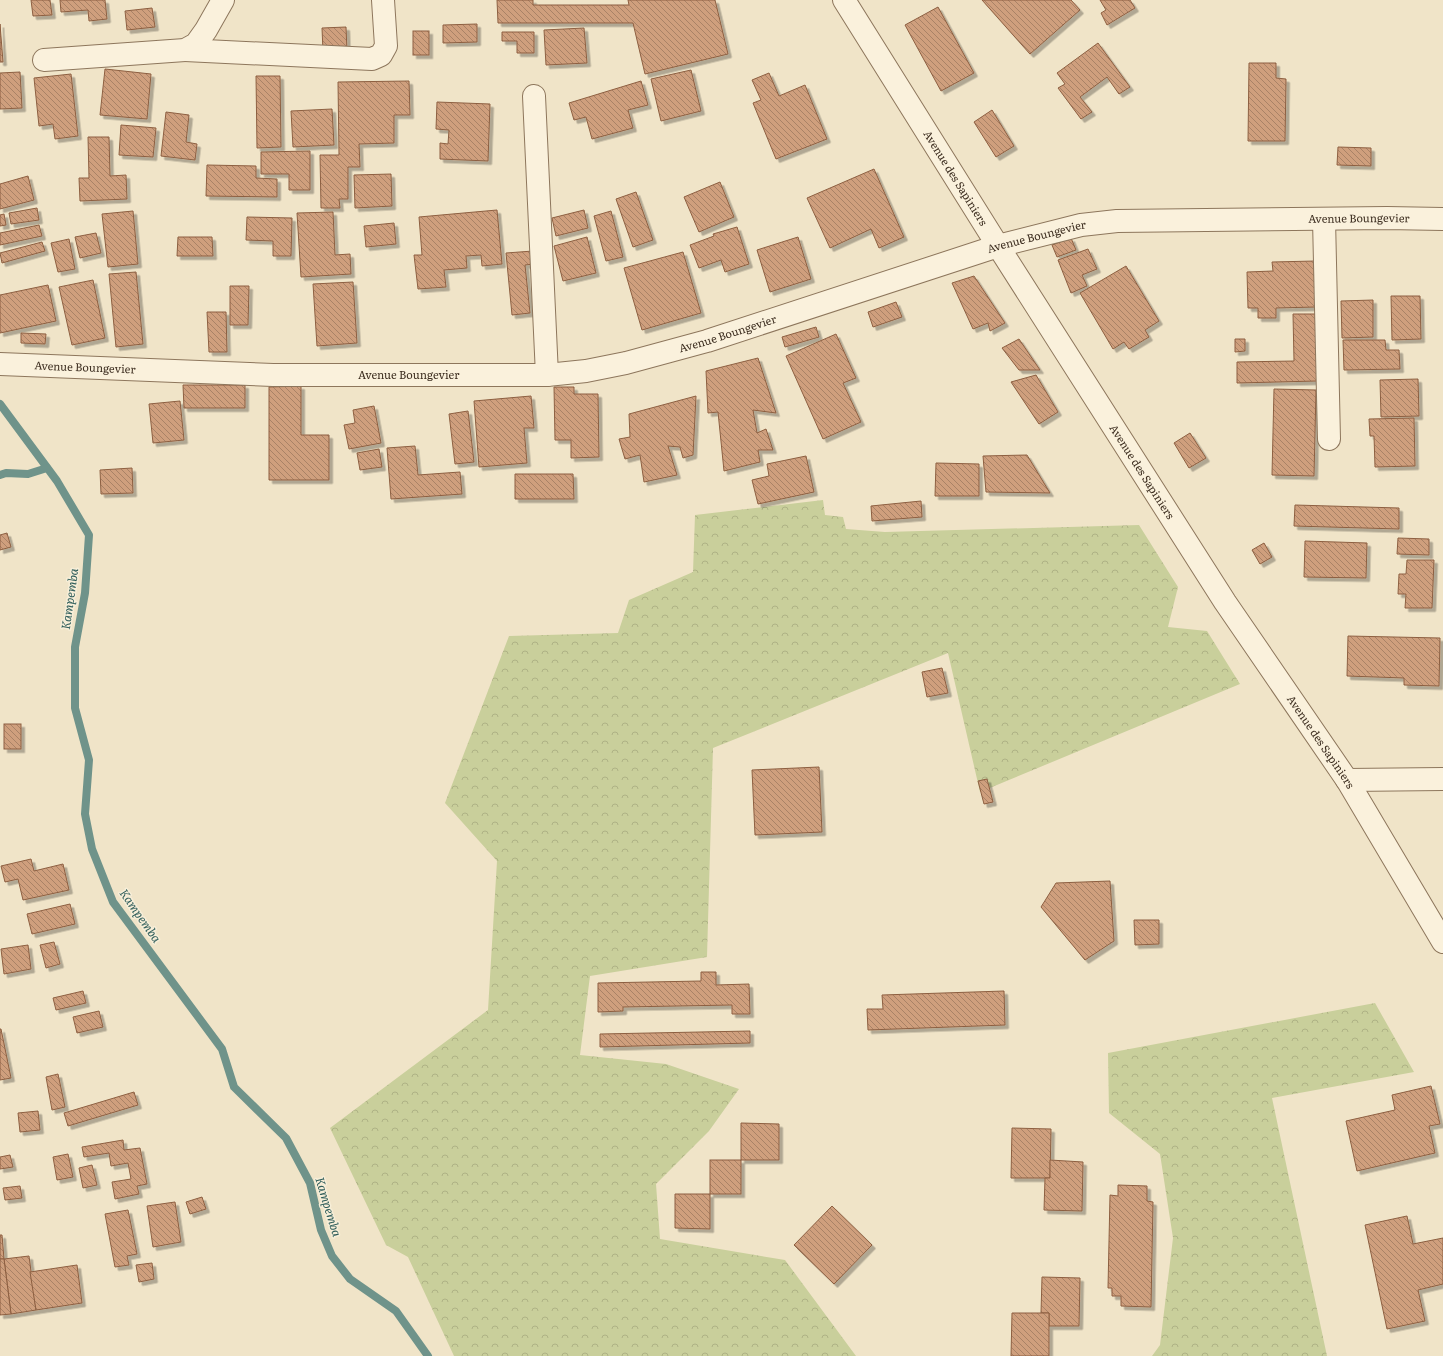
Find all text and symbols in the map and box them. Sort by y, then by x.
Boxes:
street label: Avenue des Sapiniers [920,127,992,228]
street label: Avenue Boungevier [1308,209,1410,226]
street label: Avenue Boungevier [985,215,1087,256]
street label: Avenue Boungevier [677,310,779,355]
street label: Avenue Boungevier [34,356,137,376]
street label: Avenue Boungevier [358,366,460,382]
street label: Avenue des Sapiniers [1107,421,1179,522]
water label: Kampemba [56,567,82,631]
street label: Avenue des Sapiniers [1284,691,1359,791]
water label: Kampemba [116,885,166,946]
water label: Kampemba [311,1175,347,1239]

